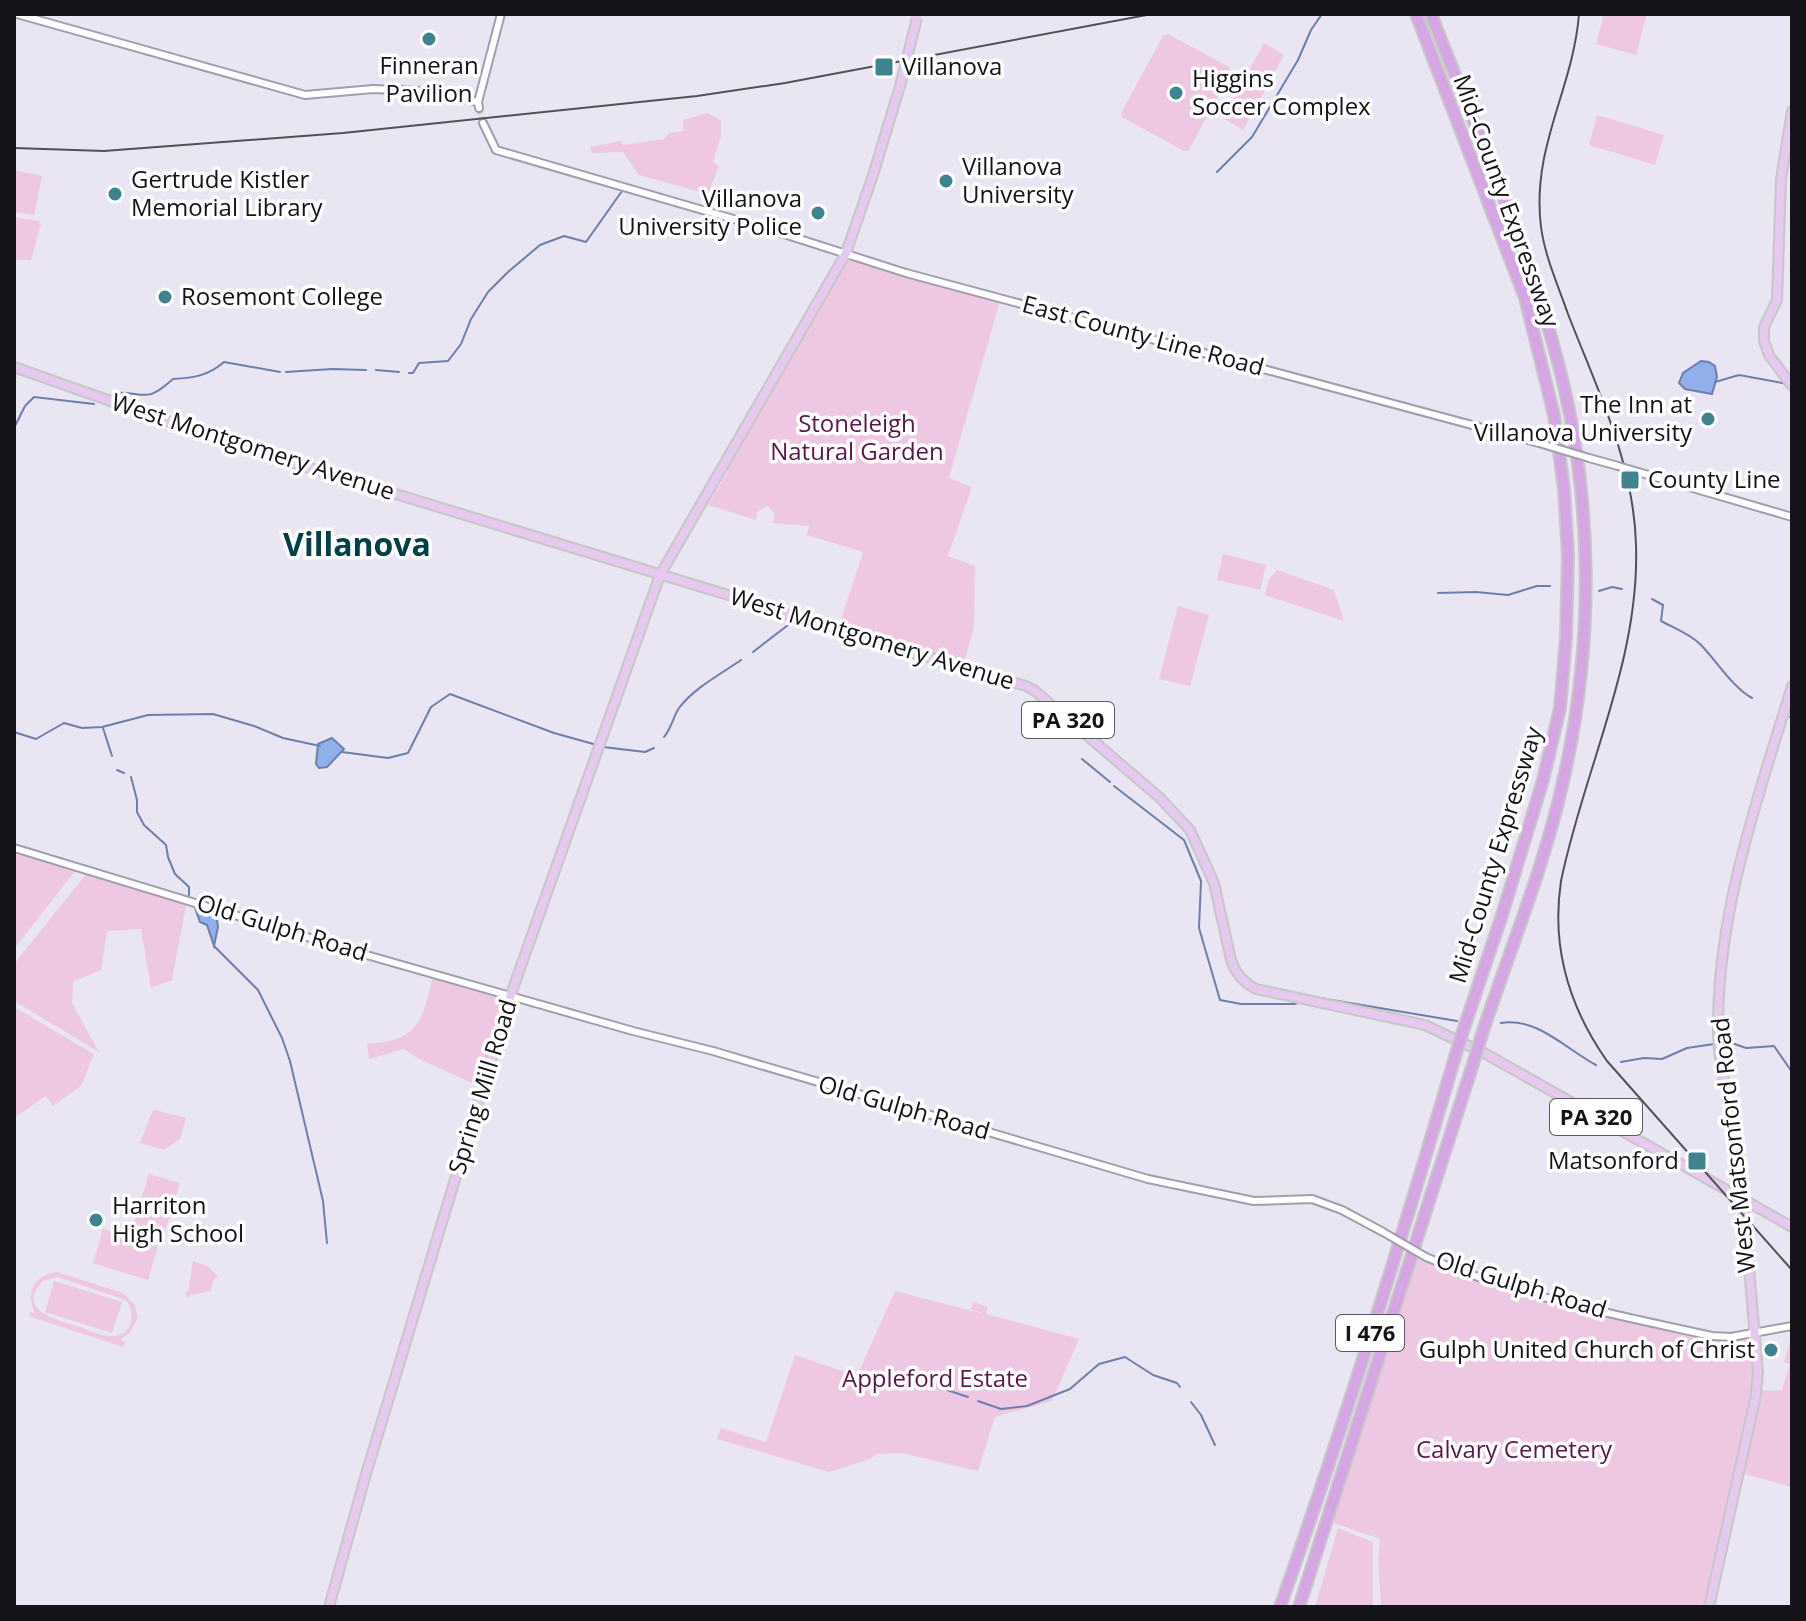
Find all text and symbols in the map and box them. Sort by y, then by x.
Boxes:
marker: Finneran Pavilion [420,30,438,48]
place label: Finneran Pavilion [379,48,479,109]
place label: Villanova [902,49,1002,82]
marker: Villanova [873,56,895,78]
place label: Higgins Soccer Complex [1192,61,1371,122]
street label: Mid-County Expressway [1446,70,1569,332]
marker: Higgins Soccer Complex [1167,84,1185,102]
place label: Villanova University [962,149,1075,210]
place label: Gertrude Kistler Memorial Library [131,162,323,223]
marker: Villanova University [937,172,955,190]
place label: Villanova University Police [618,181,802,242]
marker: Gertrude Kistler Memorial Library [106,185,124,203]
marker: Villanova University Police [809,204,827,222]
place label: Rosemont College [181,279,383,312]
street label: East County Line Road [1019,286,1268,383]
marker: Rosemont College [156,288,174,306]
street label: West Montgomery Avenue [108,384,399,507]
place label: The Inn at Villanova University [1474,387,1693,448]
park label: Stoneleigh Natural Garden [770,406,944,467]
marker: The Inn at Villanova University [1699,410,1717,428]
place label: County Line [1648,462,1781,495]
marker: County Line [1619,469,1641,491]
district label: Villanova [283,522,431,565]
street label: West Montgomery Avenue [726,579,1019,697]
road number: PA 320 [1022,702,1114,738]
street label: Mid-County Expressway [1440,721,1550,987]
street label: Old Gulph Road [193,885,372,968]
street label: Spring Mill Road [439,995,524,1178]
street label: West Matsonford Road [1703,1016,1762,1274]
street label: Old Gulph Road [815,1066,994,1147]
road number: PA 320 [1550,1099,1642,1135]
place label: Matsonford [1548,1143,1679,1176]
marker: Matsonford [1686,1150,1708,1172]
place label: Harriton High School [112,1188,244,1249]
marker: Harriton High School [87,1211,105,1229]
street label: Old Gulph Road [1432,1242,1611,1325]
road number: I 476 [1336,1315,1404,1351]
place label: Gulph United Church of Christ [1419,1332,1755,1365]
marker: Gulph United Church of Christ [1762,1341,1780,1359]
park label: Appleford Estate [842,1361,1028,1394]
park label: Calvary Cemetery [1416,1432,1613,1465]

